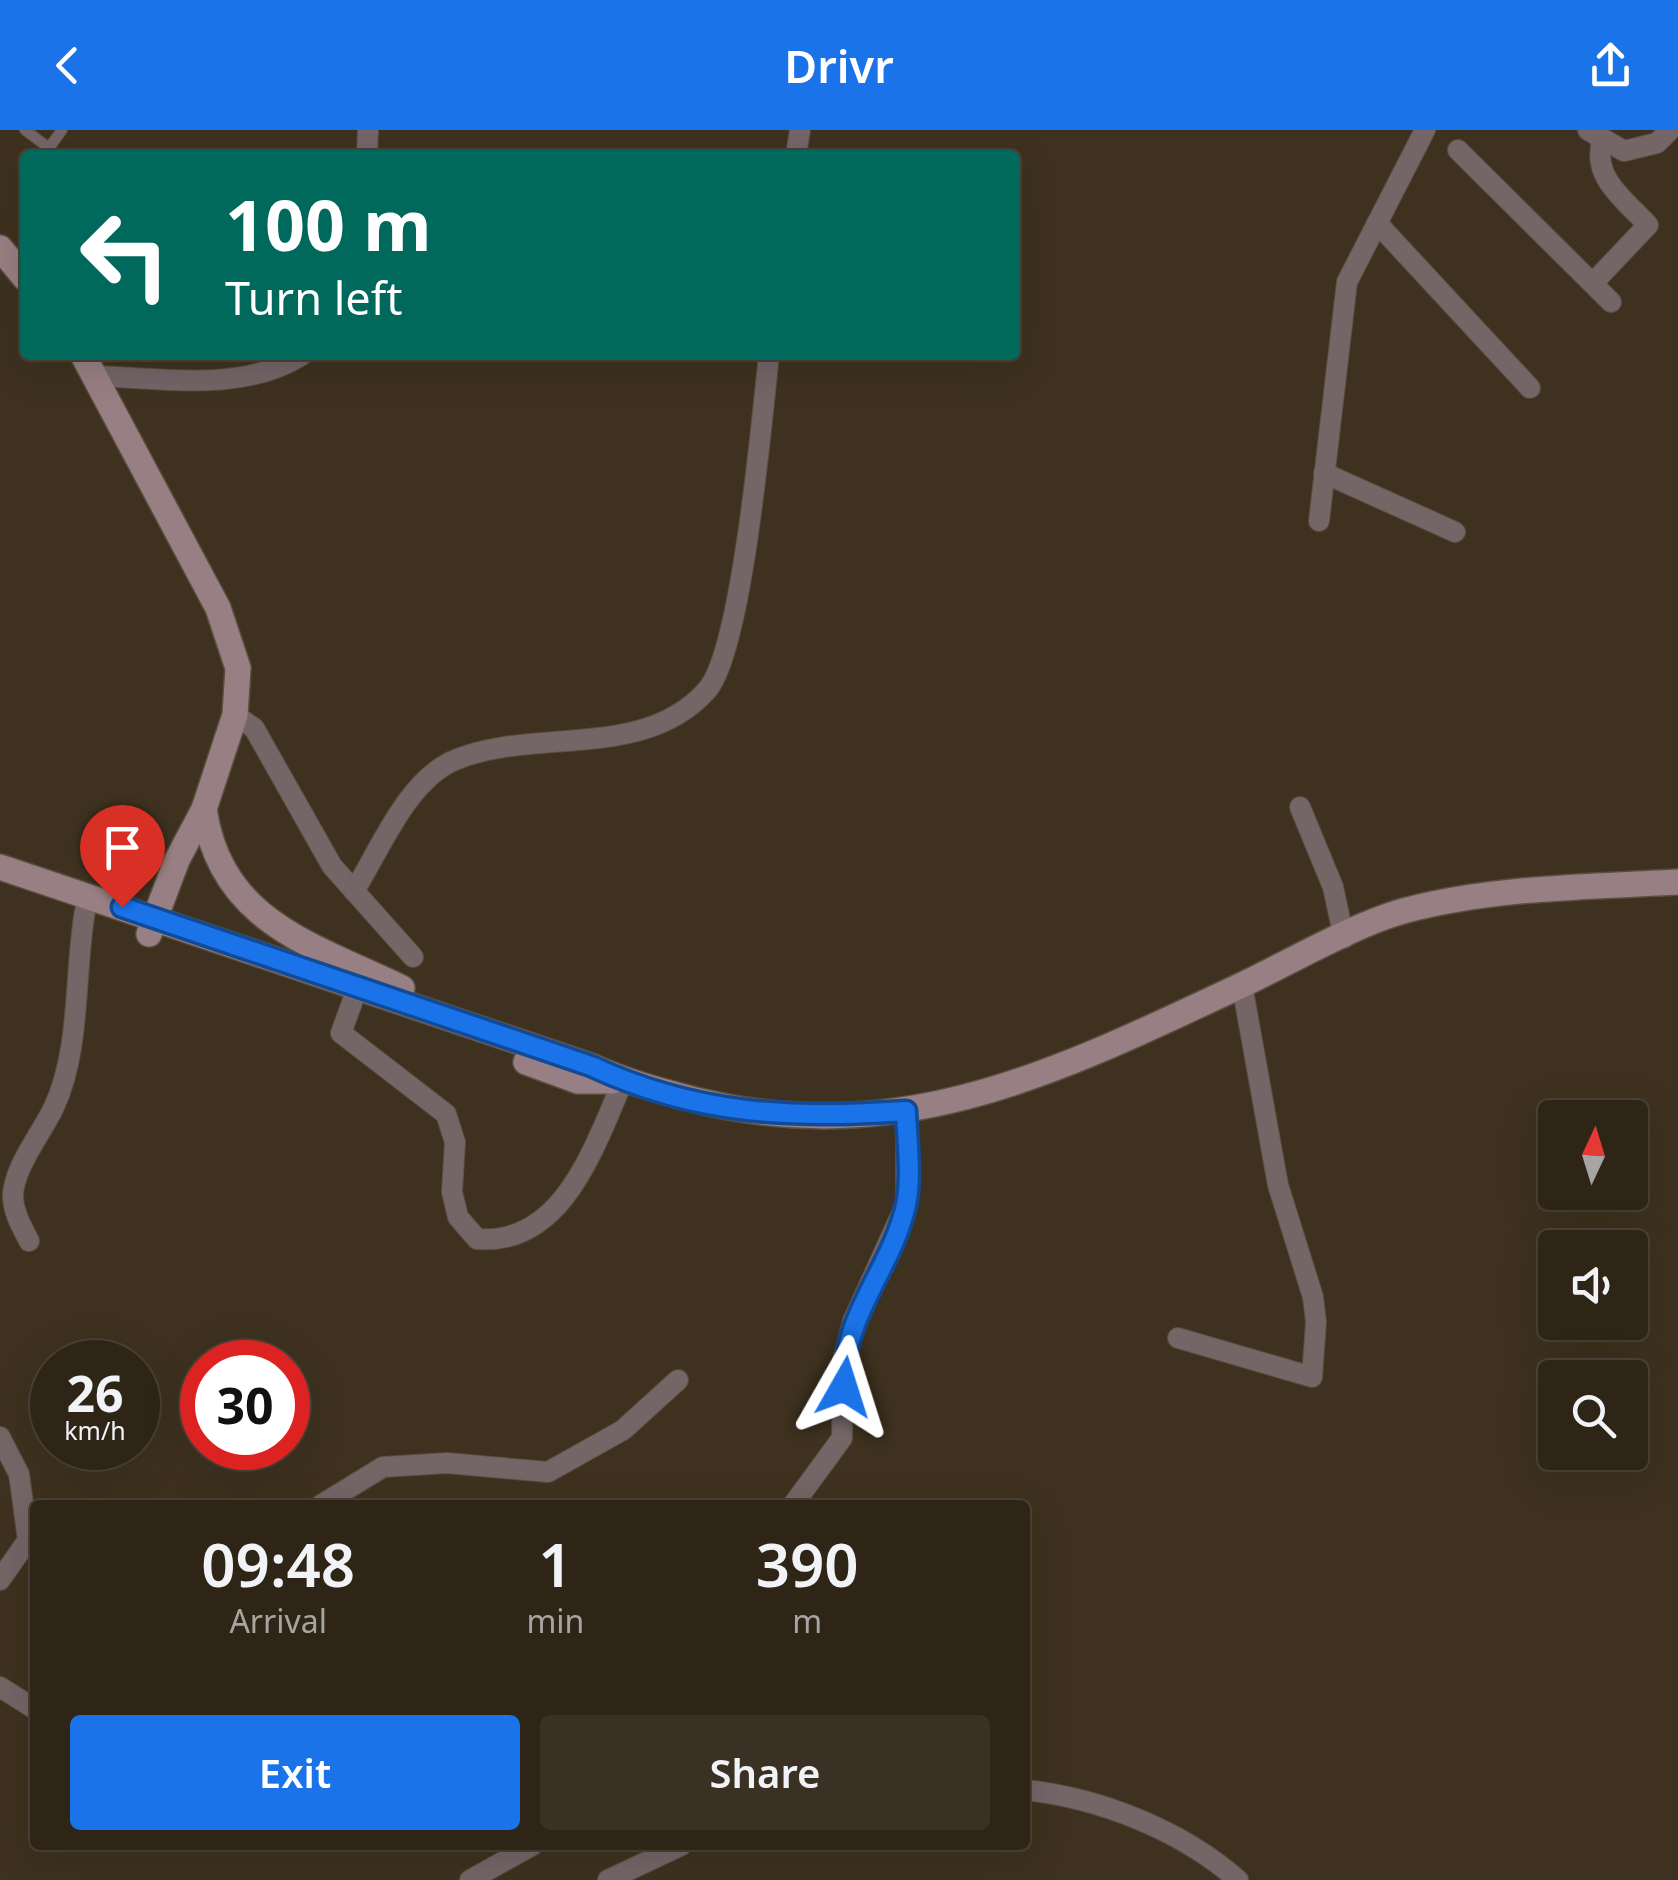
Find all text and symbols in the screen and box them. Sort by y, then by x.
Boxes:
text: Drivr [784,35,894,96]
icon: back [40,38,95,93]
icon: share [1583,38,1638,93]
text: 100 m [225,176,432,272]
icon: left [60,190,190,320]
text: Turn left [225,267,402,328]
pin [80,805,165,908]
icon: arrive [95,820,150,875]
north arrow [1538,1100,1648,1210]
map controls [1538,1100,1648,1470]
button: sound [1538,1230,1648,1340]
position arrow [792,1335,896,1439]
speed limit sign: 30 [180,1340,310,1470]
text: 26 [66,1359,124,1427]
button: search [1538,1360,1648,1470]
text: km/h [64,1413,126,1447]
text: 09:48 [201,1523,355,1605]
text: 1 [538,1523,573,1605]
text: 390 [756,1523,859,1605]
text: Arrival [229,1599,327,1642]
text: min [526,1599,584,1642]
text: m [792,1599,822,1642]
button: Exit [70,1715,520,1830]
button: Share [540,1715,990,1830]

